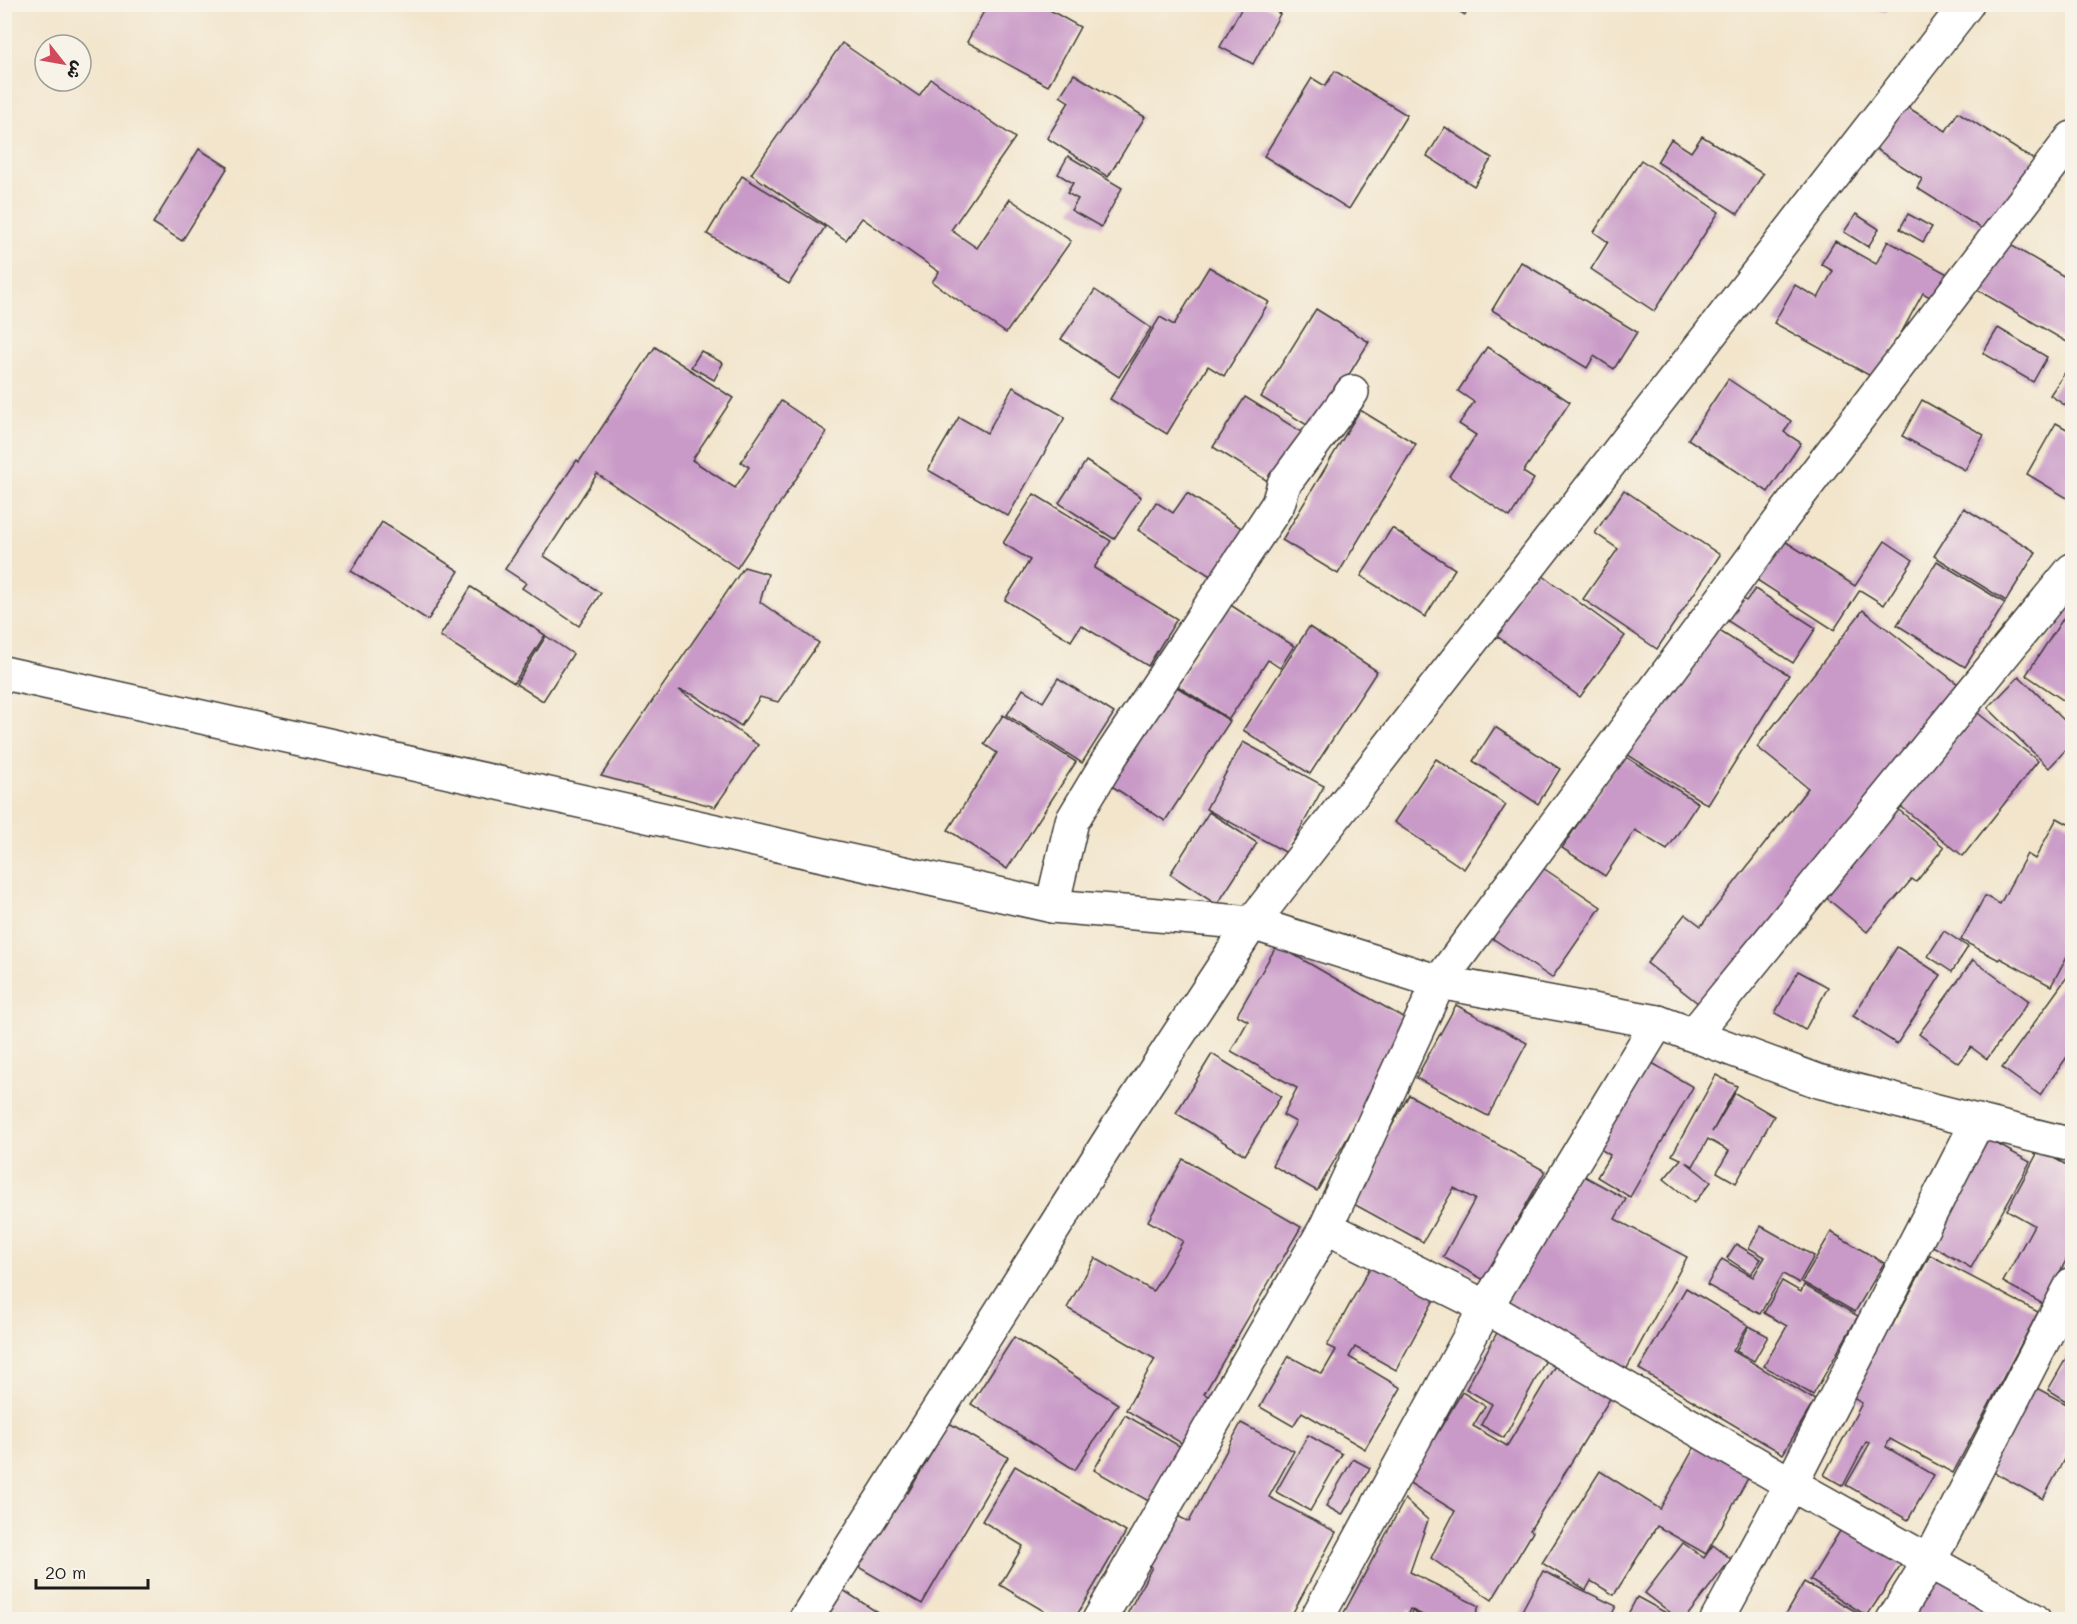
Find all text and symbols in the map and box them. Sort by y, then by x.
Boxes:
north arrow [33,33,93,93]
text: ش [63,58,90,84]
scale bar [36,1552,148,1590]
text: 20 m [45,1560,86,1584]

